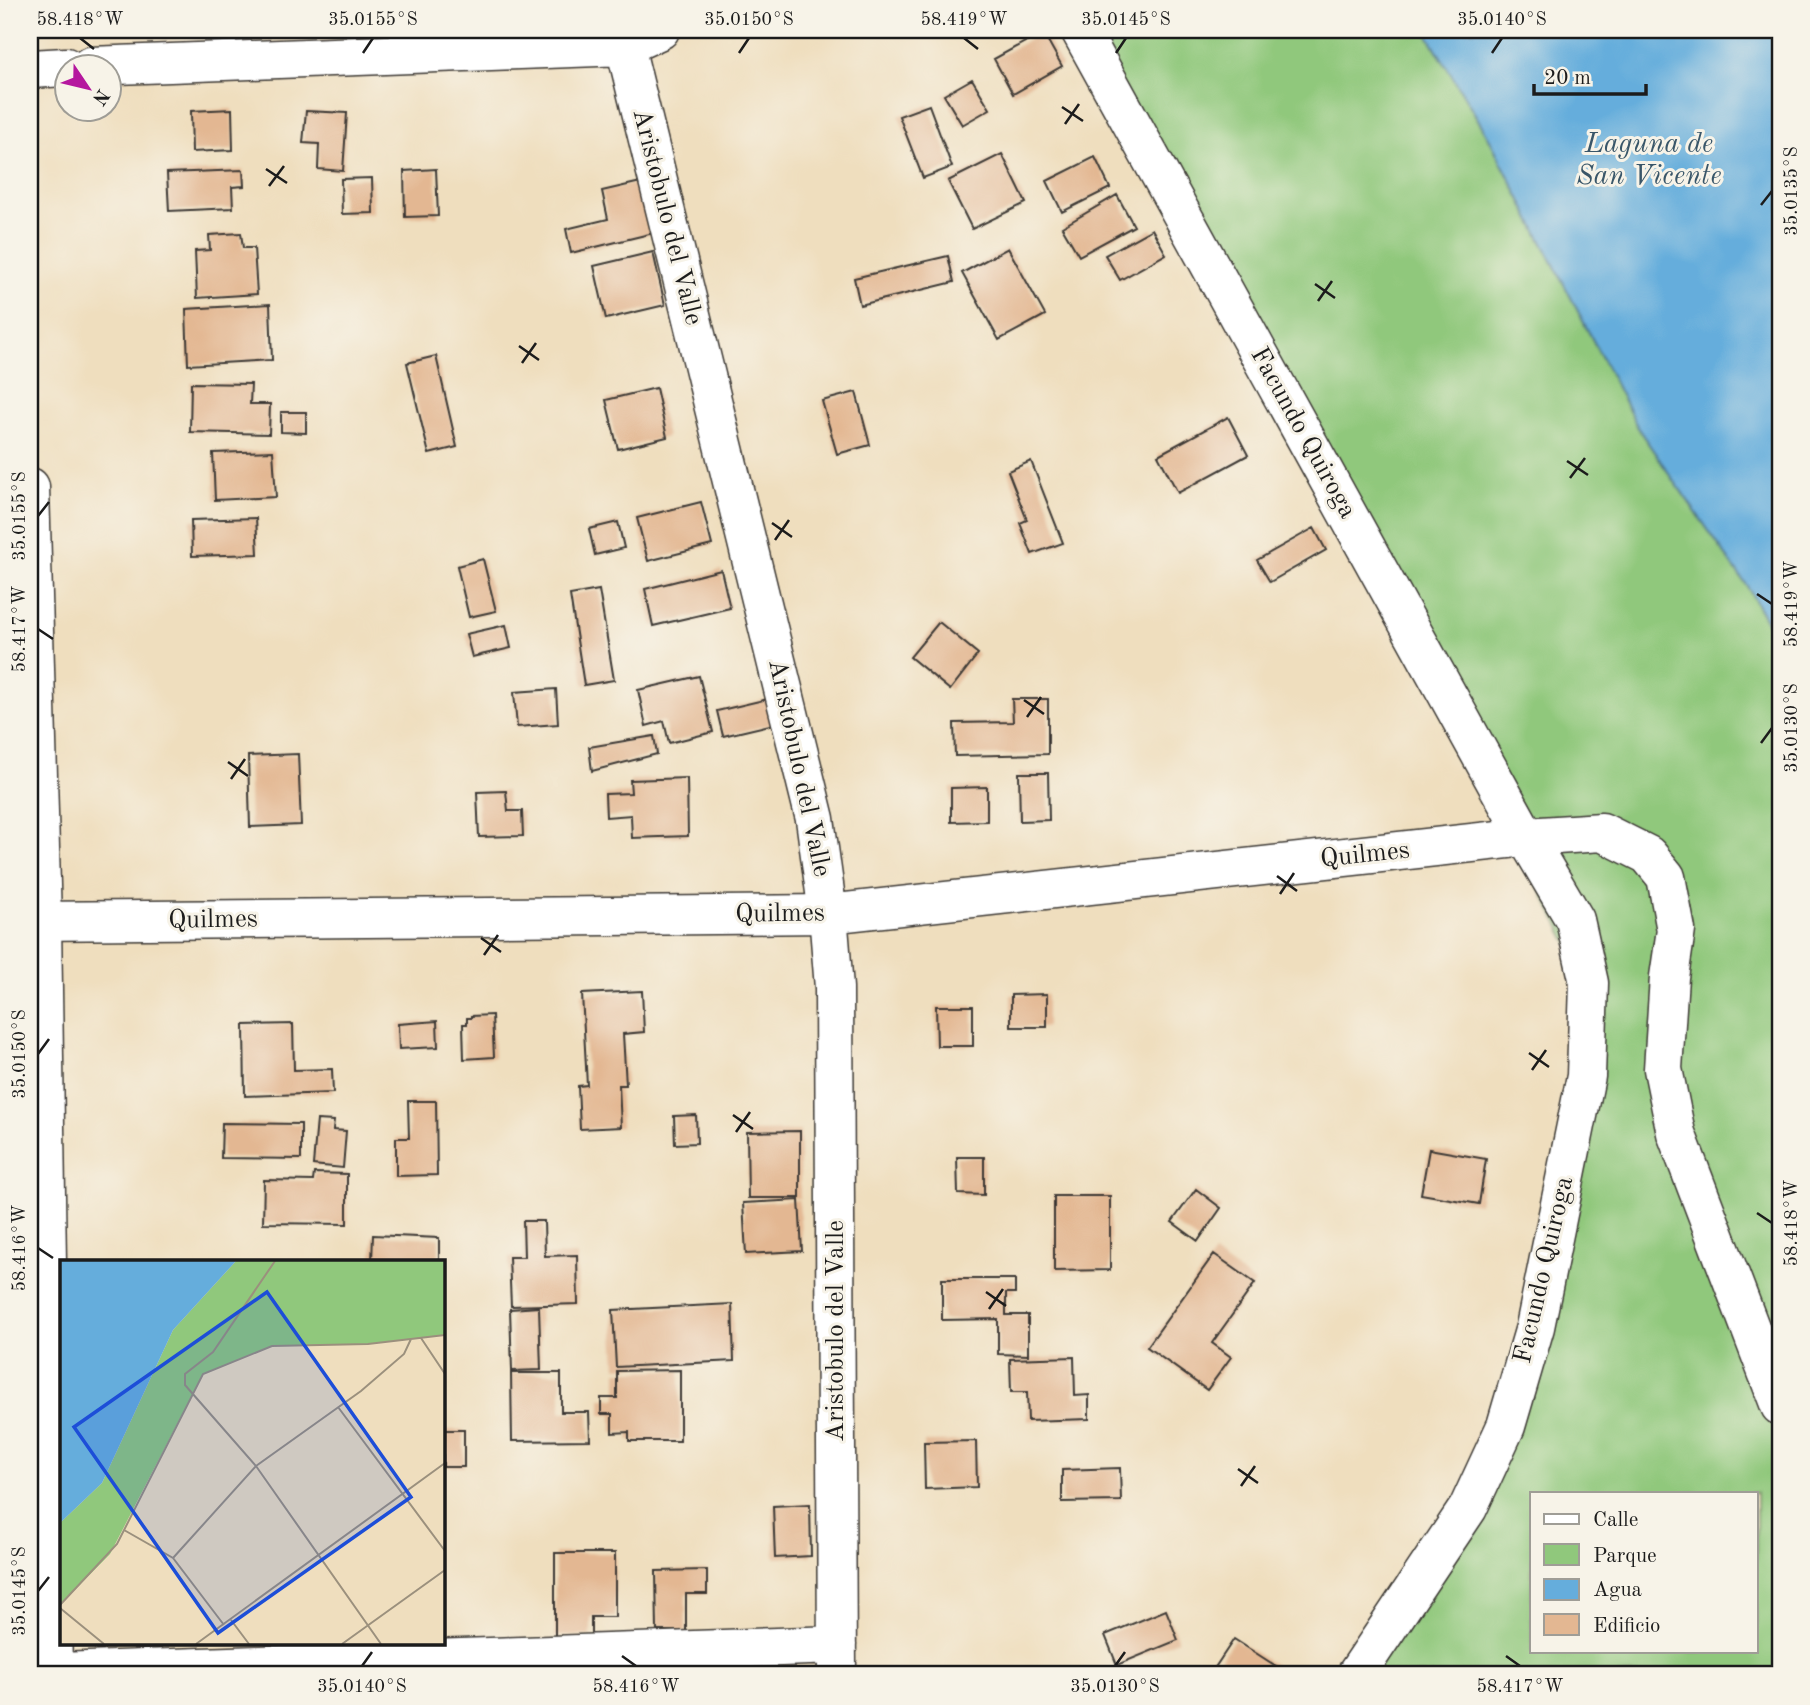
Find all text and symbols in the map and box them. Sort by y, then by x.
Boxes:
text: 58.418°W [37,11,123,29]
text: 35.0155°S [328,11,418,29]
text: 35.0150°S [704,11,794,29]
text: 58.419°W [921,11,1007,29]
text: 35.0145°S [1081,11,1171,29]
text: 35.0140°S [1457,11,1547,29]
north arrow [52,52,122,122]
scale bar [1534,52,1646,96]
text: 20 m [1544,68,1591,89]
text: N [88,85,112,108]
street label: Aristobulo del Valle [628,106,706,328]
water label: Laguna de San Vicente [1576,131,1722,191]
text: 35.0135°S [1783,146,1801,236]
street label: Facundo Quiroga [1245,343,1361,523]
text: 35.0155°S [11,471,29,561]
text: 58.419°W [1783,561,1801,647]
text: 58.417°W [11,586,29,672]
street label: Aristobulo del Valle [763,657,835,879]
text: 35.0130°S [1783,683,1801,773]
street label: Quilmes [1319,837,1411,873]
street label: Quilmes [735,900,825,928]
street label: Quilmes [168,906,258,934]
text: 35.0150°S [11,1009,29,1099]
street label: Facundo Quiroga [1510,1174,1578,1366]
text: 58.418°W [1783,1180,1801,1266]
text: 58.416°W [11,1205,29,1291]
street label: Aristobulo del Valle [823,1220,849,1442]
inset map [60,1260,444,1646]
legend [1530,1492,1758,1652]
text: Calle [1593,1510,1638,1531]
text: 35.0145°S [11,1546,29,1636]
text: Parque [1593,1546,1657,1567]
text: Agua [1593,1580,1642,1601]
text: Edificio [1593,1616,1661,1637]
text: 35.0140°S [317,1678,407,1696]
text: 58.416°W [593,1678,679,1696]
text: 35.0130°S [1070,1678,1160,1696]
text: 58.417°W [1477,1678,1563,1696]

